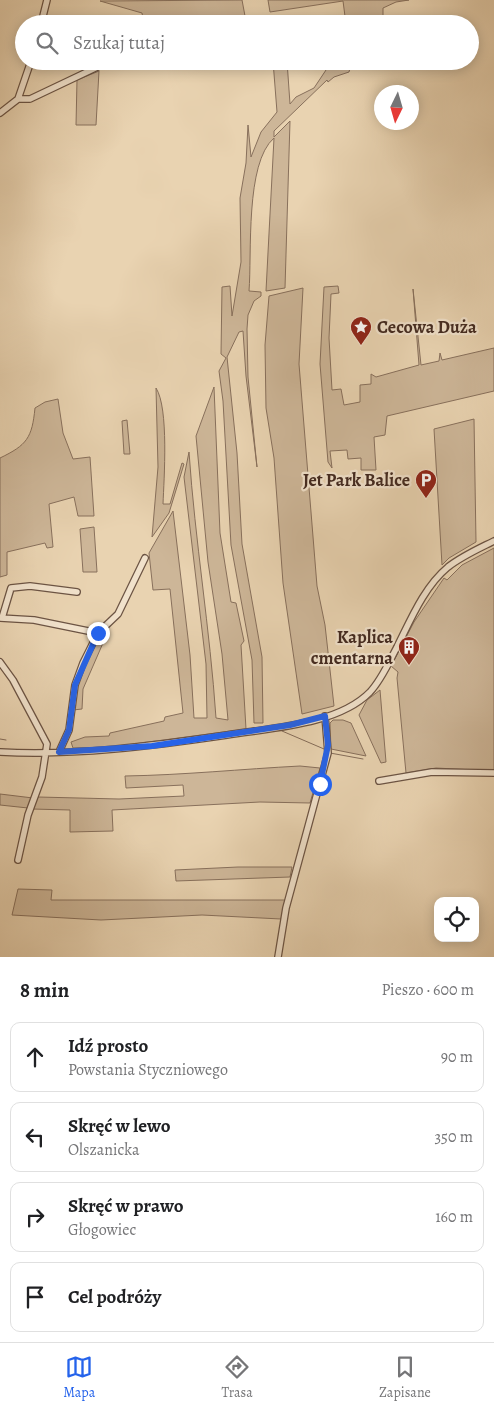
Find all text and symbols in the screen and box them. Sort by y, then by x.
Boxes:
search box [15,15,479,70]
icon: search [33,29,61,57]
text: Szukaj tutaj [73,30,165,56]
north arrow [374,85,419,130]
place icon: Cecowa Duża [349,315,373,346]
place label: Cecowa Duża [377,315,477,339]
place label: Jet Park Balice [303,468,410,492]
parking icon: Jet Park Balice [414,468,438,499]
route end [87,622,110,645]
place label: Kaplica cmentarna [311,625,393,670]
building icon: Kaplica cmentarna [397,635,421,666]
route start [309,773,332,796]
map controls [434,897,479,942]
button: locate [434,897,479,942]
text: 8 min [20,976,69,1004]
text: Pieszo · 600 m [381,979,474,1001]
text: Idź prosto [68,1033,148,1059]
icon: ahead [21,1043,49,1071]
text: 90 m [441,1046,473,1068]
text: Powstania Styczniowego [68,1059,228,1081]
text: Skręć w lewo [68,1113,171,1139]
icon: left [21,1123,49,1151]
text: 350 m [434,1126,473,1148]
text: Olszanicka [68,1139,139,1161]
text: Skręć w prawo [68,1193,183,1219]
icon: right [21,1203,49,1231]
text: 160 m [435,1206,473,1228]
text: Głogowiec [68,1219,136,1241]
icon: arrive [21,1283,49,1311]
text: Cel podróży [68,1284,161,1310]
tab: Mapa [63,1353,95,1402]
tab: Trasa [222,1353,253,1402]
tab: Zapisane [379,1353,431,1402]

